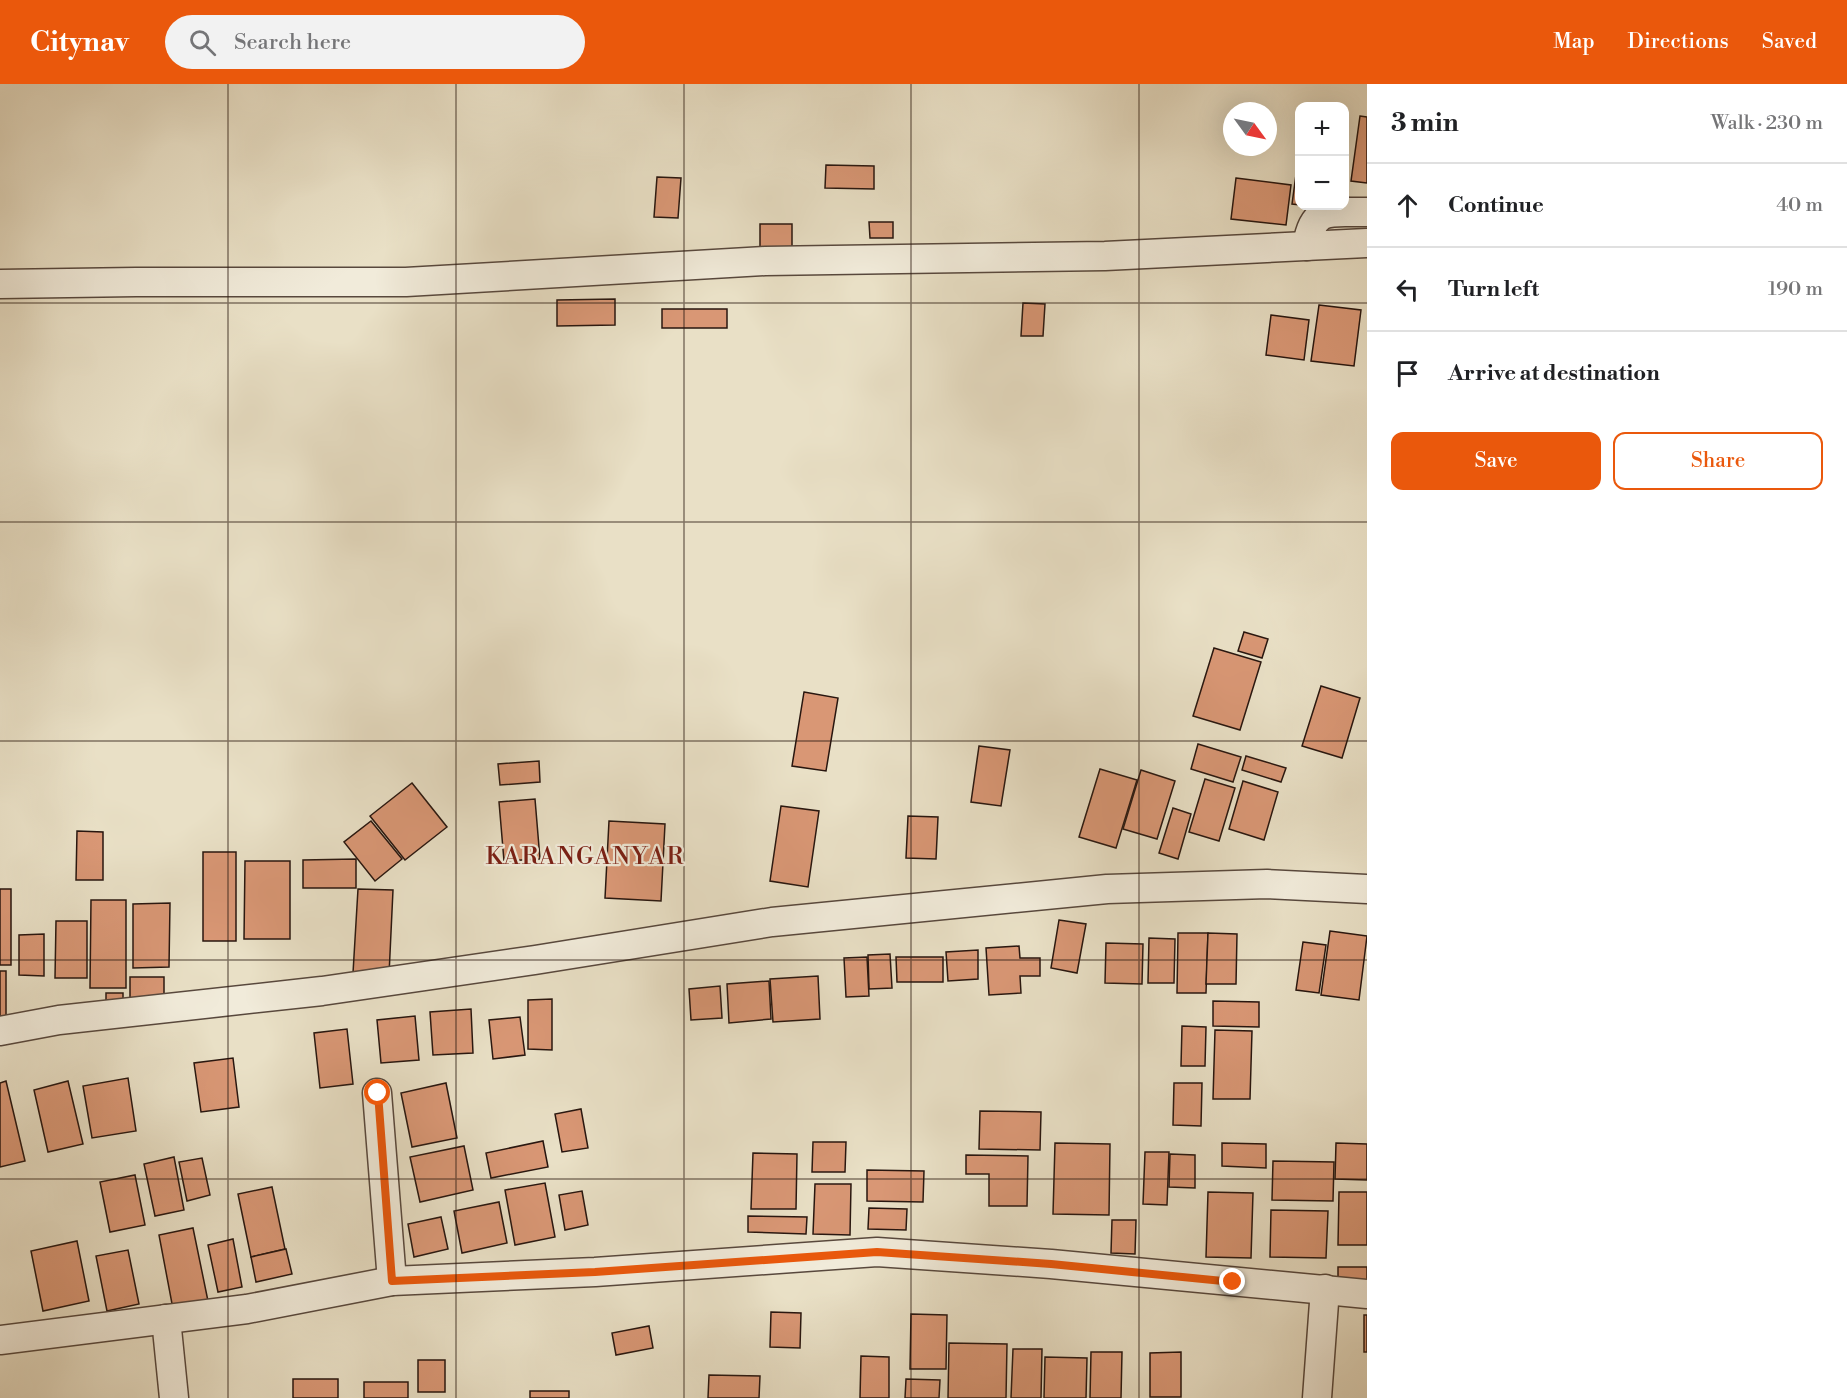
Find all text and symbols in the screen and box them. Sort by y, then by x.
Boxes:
search box [165,15,585,69]
text: Citynav [30,25,129,60]
icon: search [186,26,219,59]
text: Search here [234,29,351,56]
text: Map [1553,29,1595,55]
text: Directions [1628,29,1729,55]
text: Saved [1762,29,1817,55]
north arrow [1223,102,1277,156]
map controls [1295,102,1349,210]
button: + [1295,102,1349,156]
text: 3 min [1391,107,1459,139]
text: Walk · 230 m [1711,111,1823,136]
button: − [1295,156,1349,210]
icon: ahead [1391,189,1424,222]
text: Continue [1448,192,1544,219]
text: 40 m [1776,193,1823,218]
icon: left [1391,273,1424,306]
text: Turn left [1448,276,1539,303]
text: 190 m [1768,277,1823,302]
icon: arrive [1391,357,1424,390]
text: Arrive at destination [1448,360,1660,387]
button: Save [1391,432,1601,490]
button: Share [1613,432,1823,490]
district label: KARANGANYAR [485,842,685,872]
route start [364,1079,390,1105]
route end [1219,1268,1245,1294]

